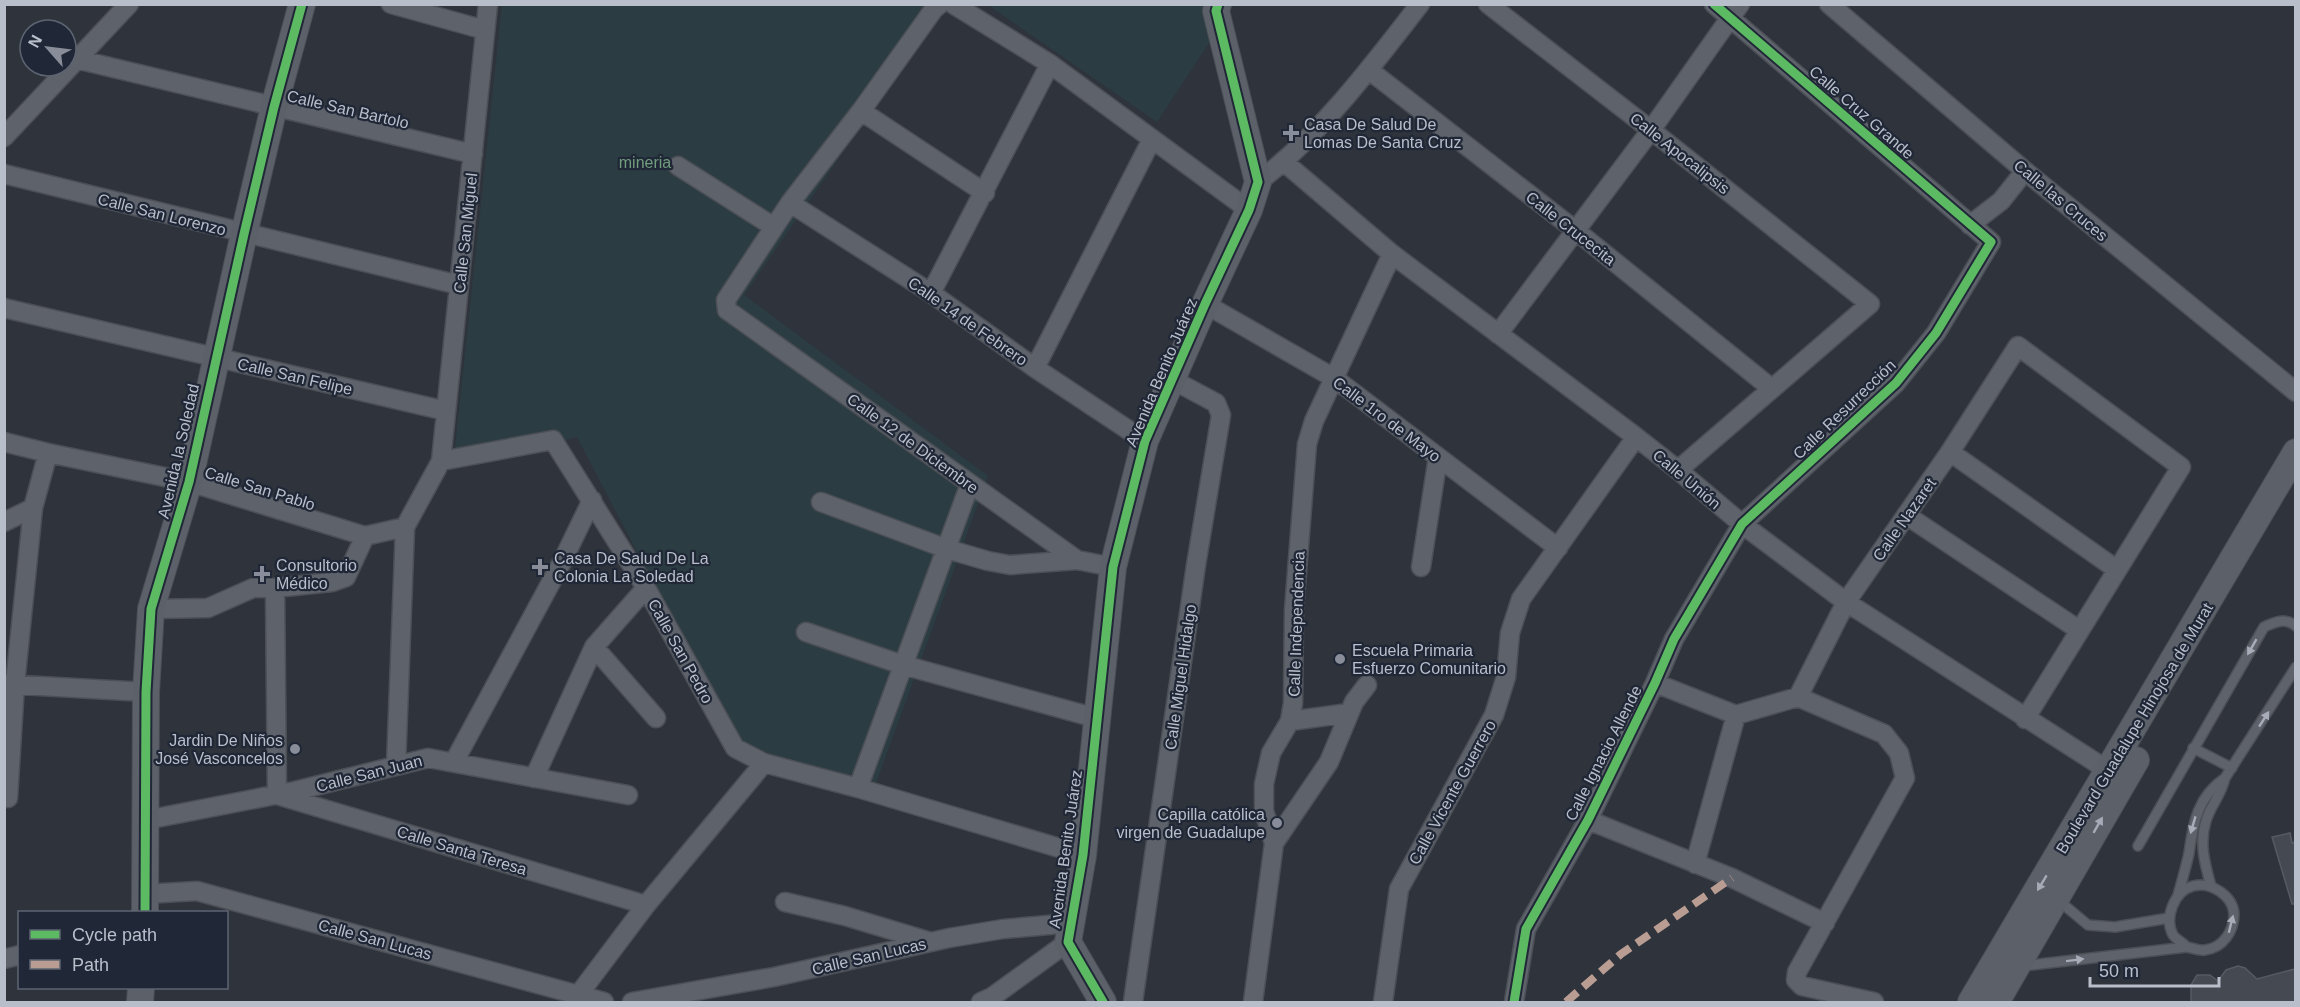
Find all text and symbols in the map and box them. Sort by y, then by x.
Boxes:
north arrow [18,18,78,78]
text: N [25,32,45,50]
street label: Calle Cruz Grande [1806,62,1917,162]
street label: Calle San Bartolo [285,87,411,132]
street label: Calle Apocalipsis [1627,109,1733,197]
place label: Casa De Salud De Lomas De Santa Cruz [1304,116,1461,151]
marker: Casa De Salud De Lomas De Santa Cruz [1282,124,1300,142]
park label: mineria [619,154,671,171]
street label: Calle las Cruces [2011,156,2111,244]
street label: Calle San Miguel [451,172,480,294]
street label: Calle Crucecita [1523,188,1619,269]
street label: Calle San Lorenzo [96,190,228,239]
street label: Calle 14 de Febrero [905,274,1031,369]
street label: Avenida Benito Juárez [1122,295,1201,449]
street label: Calle San Felipe [236,355,354,398]
street label: Calle Resurrección [1790,356,1899,462]
street label: Calle 1ro de Mayo [1330,374,1444,465]
street label: Avenida la Soledad [155,382,202,520]
street label: Calle 12 de Diciembre [844,390,981,497]
street label: Calle Unión [1650,446,1724,512]
street label: Calle San Pablo [203,464,317,513]
street label: Calle Nazaret [1870,474,1939,564]
place label: Casa De Salud De La Colonia La Soledad [554,550,709,585]
street label: Calle Independencia [1285,551,1308,697]
place label: Consultorio Médico [276,557,357,592]
marker: Casa De Salud De La Colonia La Soledad [531,558,549,576]
marker: Consultorio Médico [253,565,271,583]
street label: Calle San Pedro [645,596,716,706]
street label: Boulevard Guadalupe Hinojosa de Murat [2053,600,2216,857]
street label: Calle Miguel Hidalgo [1162,603,1199,751]
one-way arrow [2247,639,2257,656]
place label: Escuela Primaria Esfuerzo Comunitario [1352,642,1506,677]
marker: Escuela Primaria Esfuerzo Comunitario [1333,652,1347,666]
street label: Calle Ignacio Allende [1562,683,1645,824]
one-way arrow [2258,711,2269,727]
street label: Calle Vicente Guerrero [1406,717,1499,867]
place label: Jardin De Niños José Vasconcelos [155,732,283,767]
marker: Jardin De Niños José Vasconcelos [288,742,302,756]
street label: Calle San Juan [314,752,424,795]
street label: Avenida Benito Juárez [1046,769,1085,929]
place label: Capilla católica virgen de Guadalupe [1116,806,1265,841]
marker: Capilla católica virgen de Guadalupe [1270,816,1284,830]
one-way arrow [2188,816,2198,834]
one-way arrow [2092,817,2102,834]
street label: Calle Santa Teresa [395,823,529,878]
one-way arrow [2037,875,2048,891]
legend [18,911,228,989]
one-way arrow [2227,915,2236,933]
street label: Calle San Lucas [316,916,433,963]
text: Cycle path [72,925,157,945]
street label: Calle San Lucas [810,935,928,978]
scale bar [2090,950,2219,988]
text: Path [72,955,109,975]
one-way arrow [2065,955,2084,965]
text: 50 m [2099,961,2139,981]

